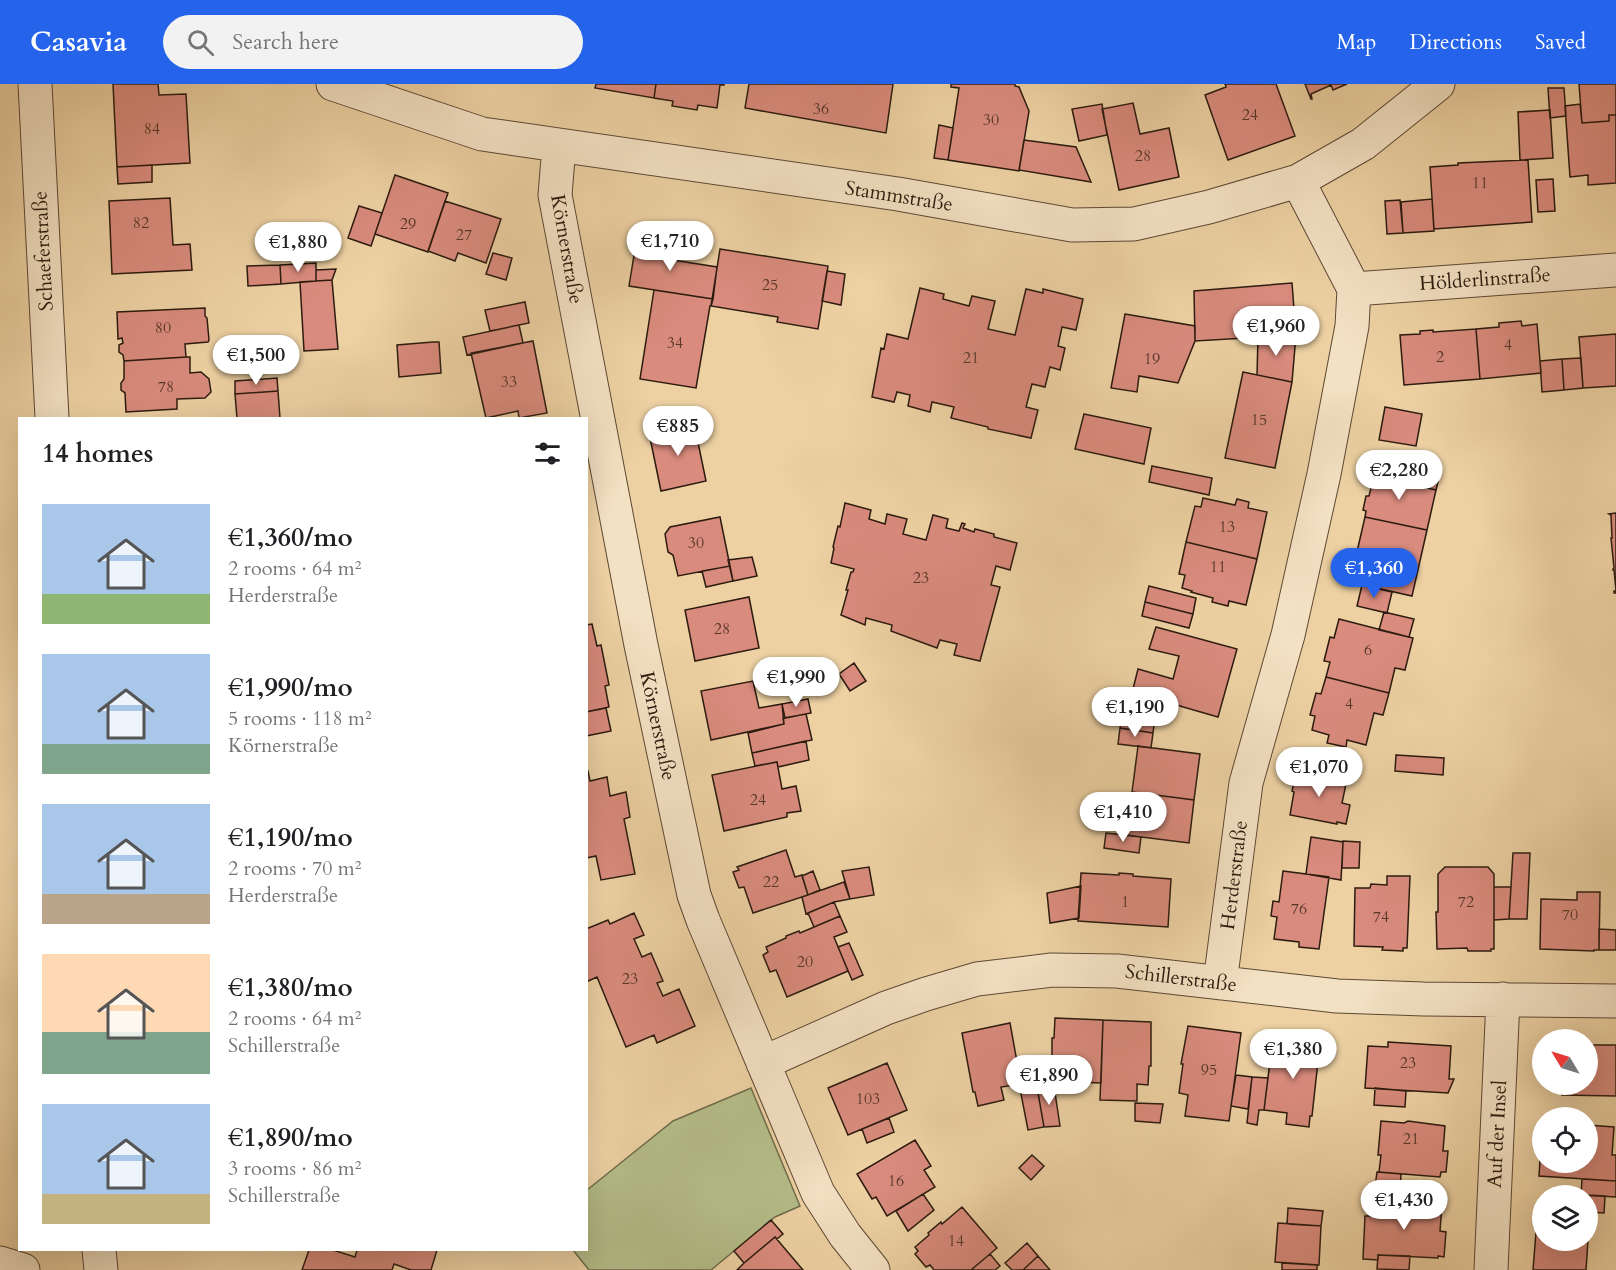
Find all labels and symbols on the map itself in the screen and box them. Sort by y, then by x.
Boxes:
house number: 36 [813,98,829,120]
house number: 24 [1242,104,1258,126]
house number: 30 [983,109,999,131]
house number: 84 [144,118,160,140]
house number: 28 [1135,145,1151,167]
house number: 11 [1472,172,1488,194]
street label: Stammstraße [843,174,955,218]
street label: Schaeferstraße [26,190,60,312]
street label: Körnerstraße [544,192,590,306]
house number: 82 [133,212,149,234]
house number: 29 [400,213,416,235]
pin: €1,710 [621,221,719,272]
pin: €1,880 [249,222,347,273]
house number: 27 [456,224,472,246]
street label: Hölderlinstraße [1418,261,1552,297]
house number: 25 [762,274,778,296]
pin: €1,960 [1227,306,1325,357]
house number: 80 [155,317,171,339]
house number: 34 [667,332,683,354]
house number: 4 [1504,334,1512,356]
pin: €1,500 [207,335,305,386]
house number: 2 [1436,346,1444,368]
house number: 21 [963,347,979,369]
house number: 19 [1144,348,1160,370]
house number: 33 [501,371,517,393]
house number: 78 [158,376,174,398]
pin: €885 [642,406,714,457]
house number: 15 [1251,409,1267,431]
pin: €2,280 [1350,450,1448,501]
house number: 13 [1219,516,1235,538]
house number: 30 [688,532,704,554]
pin: €1,360 [1325,548,1423,599]
house number: 11 [1210,556,1226,578]
house number: 23 [913,567,929,589]
house number: 28 [714,618,730,640]
house number: 6 [1364,639,1372,661]
pin: €1,990 [747,657,845,708]
street label: Körnerstraße [633,669,683,783]
pin: €1,190 [1086,687,1184,738]
house number: 4 [1345,693,1353,715]
pin: €1,070 [1270,747,1368,798]
house number: 24 [750,789,766,811]
pin: €1,410 [1074,792,1172,843]
street label: Herderstraße [1214,819,1254,931]
house number: 22 [763,871,779,893]
house number: 1 [1121,891,1129,913]
house number: 72 [1458,891,1474,913]
house number: 76 [1291,898,1307,920]
house number: 70 [1562,904,1578,926]
house number: 74 [1373,906,1389,928]
house number: 20 [797,951,813,973]
street label: Schillerstraße [1124,958,1238,998]
house number: 23 [622,968,638,990]
pin: €1,380 [1244,1029,1342,1080]
north arrow [1532,1029,1598,1095]
house number: 23 [1400,1052,1416,1074]
pin: €1,890 [1000,1055,1098,1106]
house number: 95 [1201,1059,1217,1081]
street label: Auf der Insel [1481,1079,1513,1189]
house number: 103 [856,1088,880,1110]
house number: 21 [1403,1128,1419,1150]
house number: 16 [888,1170,904,1192]
pin: €1,430 [1355,1180,1453,1231]
house number: 14 [948,1230,964,1252]

